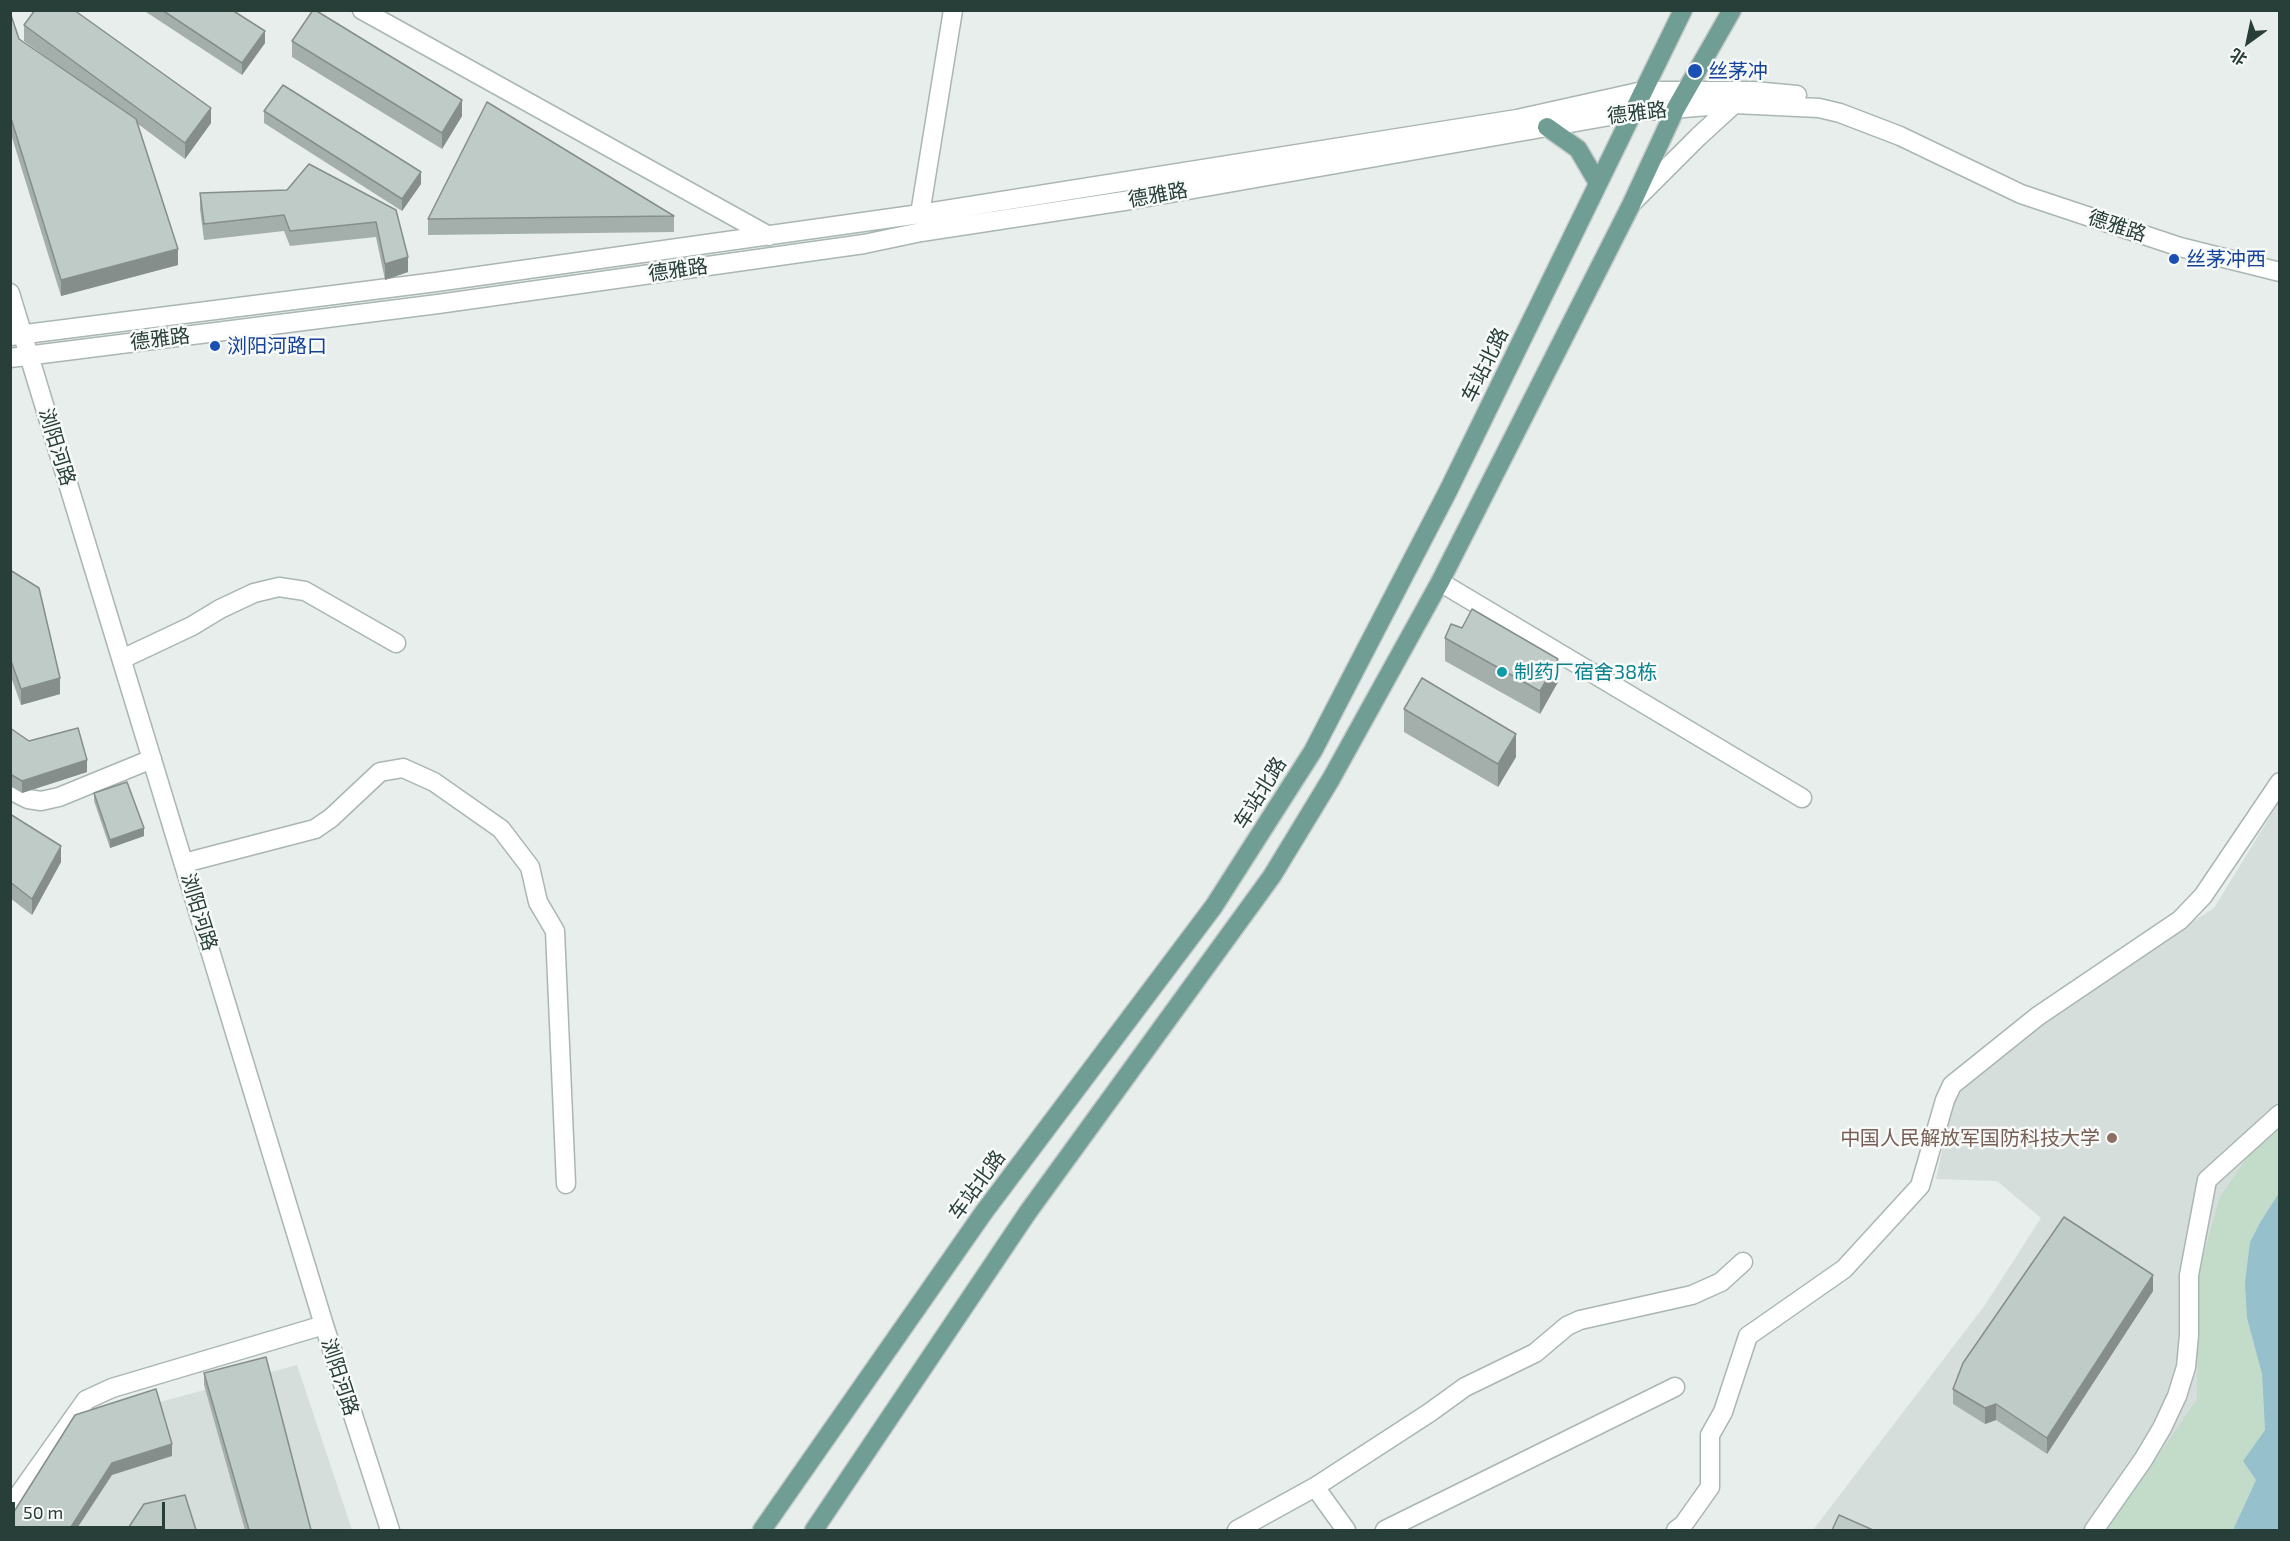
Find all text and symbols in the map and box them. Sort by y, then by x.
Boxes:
north arrow [2218,12,2278,72]
text: 北 [2226,45,2250,70]
place label: 丝茅冲 [1708,59,1768,83]
marker: 丝茅冲 [1686,62,1704,80]
street label: 德雅路 [1606,97,1668,129]
street label: 德雅路 [1126,178,1190,212]
street label: 德雅路 [2085,205,2149,247]
place label: 丝茅冲西 [2186,247,2266,271]
marker: 丝茅冲西 [2167,252,2181,266]
street label: 德雅路 [647,254,709,286]
street label: 德雅路 [129,323,191,355]
street label: 车站北路 [1457,324,1513,406]
place label: 浏阳河路口 [227,334,327,358]
marker: 浏阳河路口 [208,339,222,353]
street label: 浏阳河路 [34,405,80,489]
place label: 制药厂宿舍38栋 [1514,660,1657,684]
marker: 制药厂宿舍38栋 [1495,665,1509,679]
street label: 车站北路 [1229,753,1291,833]
street label: 浏阳河路 [176,870,222,954]
place label: 中国人民解放军国防科技大学 [1840,1126,2100,1150]
marker: 中国人民解放军国防科技大学 [2105,1131,2119,1145]
street label: 车站北路 [944,1146,1010,1224]
street label: 浏阳河路 [316,1335,364,1419]
scale bar [15,1490,168,1528]
text: 50 m [23,1501,63,1523]

